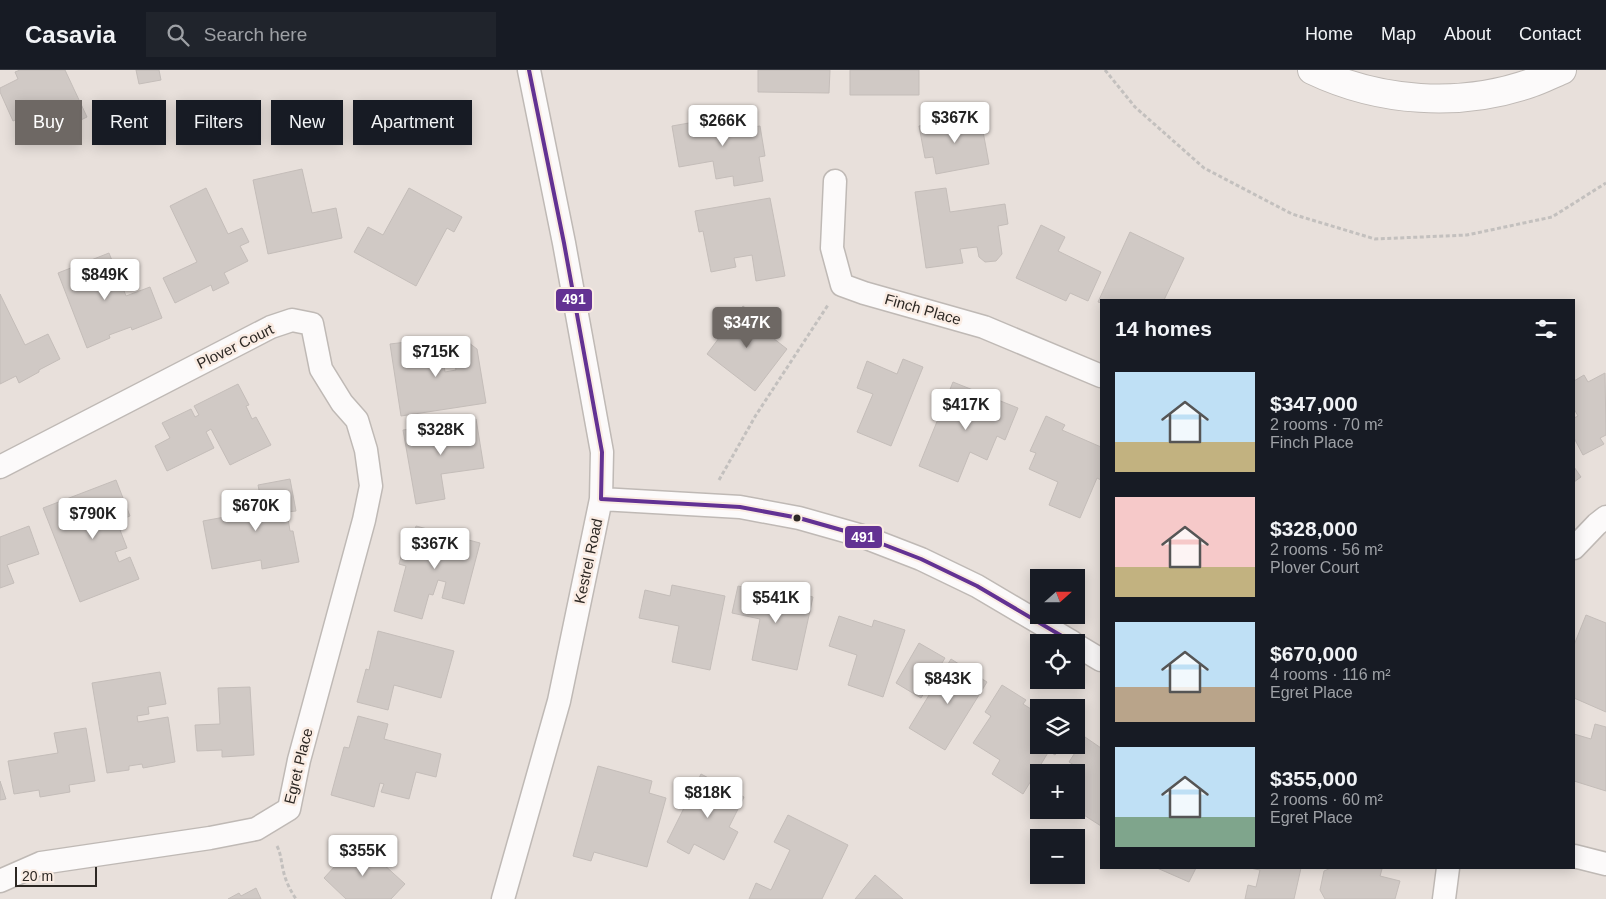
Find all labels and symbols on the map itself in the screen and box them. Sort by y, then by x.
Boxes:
pin: $367K [920,102,990,144]
pin: $266K [688,104,758,147]
pin: $849K [70,258,140,301]
line badge: 491 [555,288,593,312]
street label: Finch Place [883,290,963,328]
text: 491 [562,291,586,307]
pin: $347K [712,306,782,349]
street label: Plover Court [194,320,277,372]
pin: $715K [401,336,471,378]
pin: $417K [931,388,1001,431]
pin: $328K [406,414,476,456]
pin: $670K [221,490,291,532]
pin: $790K [58,498,128,540]
unlabelled marker [792,513,802,523]
street label: Kestrel Road [571,517,605,605]
line badge: 491 [844,525,883,549]
pin: $367K [400,528,470,570]
text: 491 [851,529,875,545]
north arrow [1030,569,1085,624]
pin: $541K [741,582,811,624]
pin: $843K [913,662,983,705]
street label: Egret Place [280,726,316,806]
pin: $818K [673,776,743,819]
pin: $355K [328,834,398,877]
scale bar [15,864,98,887]

